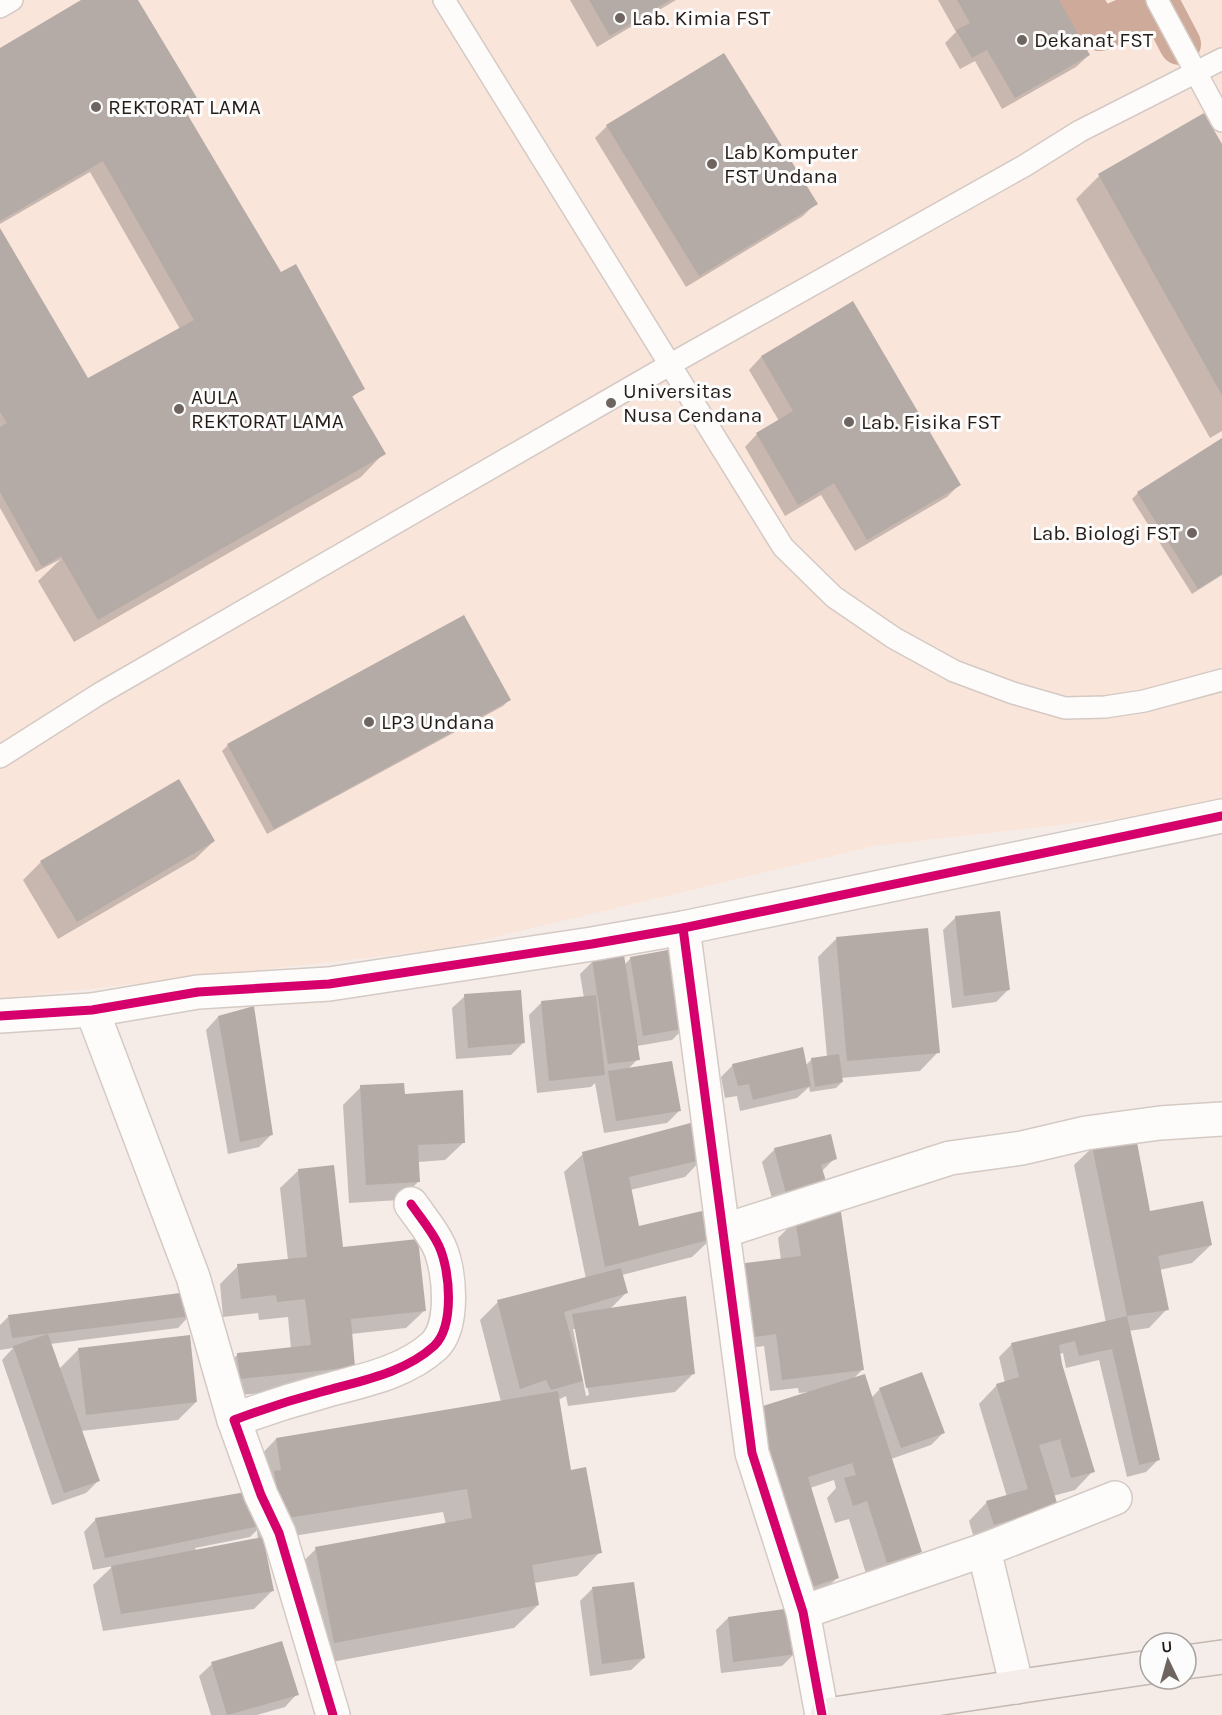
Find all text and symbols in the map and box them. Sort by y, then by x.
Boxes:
place label: Lab. Kimia FST [632,6,771,30]
marker: Lab. Kimia FST [613,11,627,25]
place label: Dekanat FST [1034,28,1154,52]
marker: Dekanat FST [1015,33,1029,47]
place label: REKTORAT LAMA [108,95,261,119]
marker: REKTORAT LAMA [89,100,103,114]
place label: Lab Komputer FST Undana [724,140,858,188]
marker: Lab Komputer FST Undana [705,157,719,171]
place label: Universitas Nusa Cendana [623,379,762,427]
place label: AULA REKTORAT LAMA [191,385,344,433]
marker: Universitas Nusa Cendana [604,396,618,410]
marker: AULA REKTORAT LAMA [172,402,186,416]
place label: Lab. Fisika FST [861,410,1001,434]
marker: Lab. Fisika FST [842,415,856,429]
place label: Lab. Biologi FST [1032,521,1180,545]
marker: Lab. Biologi FST [1185,526,1199,540]
place label: LP3 Undana [381,710,494,734]
marker: LP3 Undana [362,715,376,729]
north arrow [1138,1631,1198,1691]
text: U [1160,1637,1173,1657]

